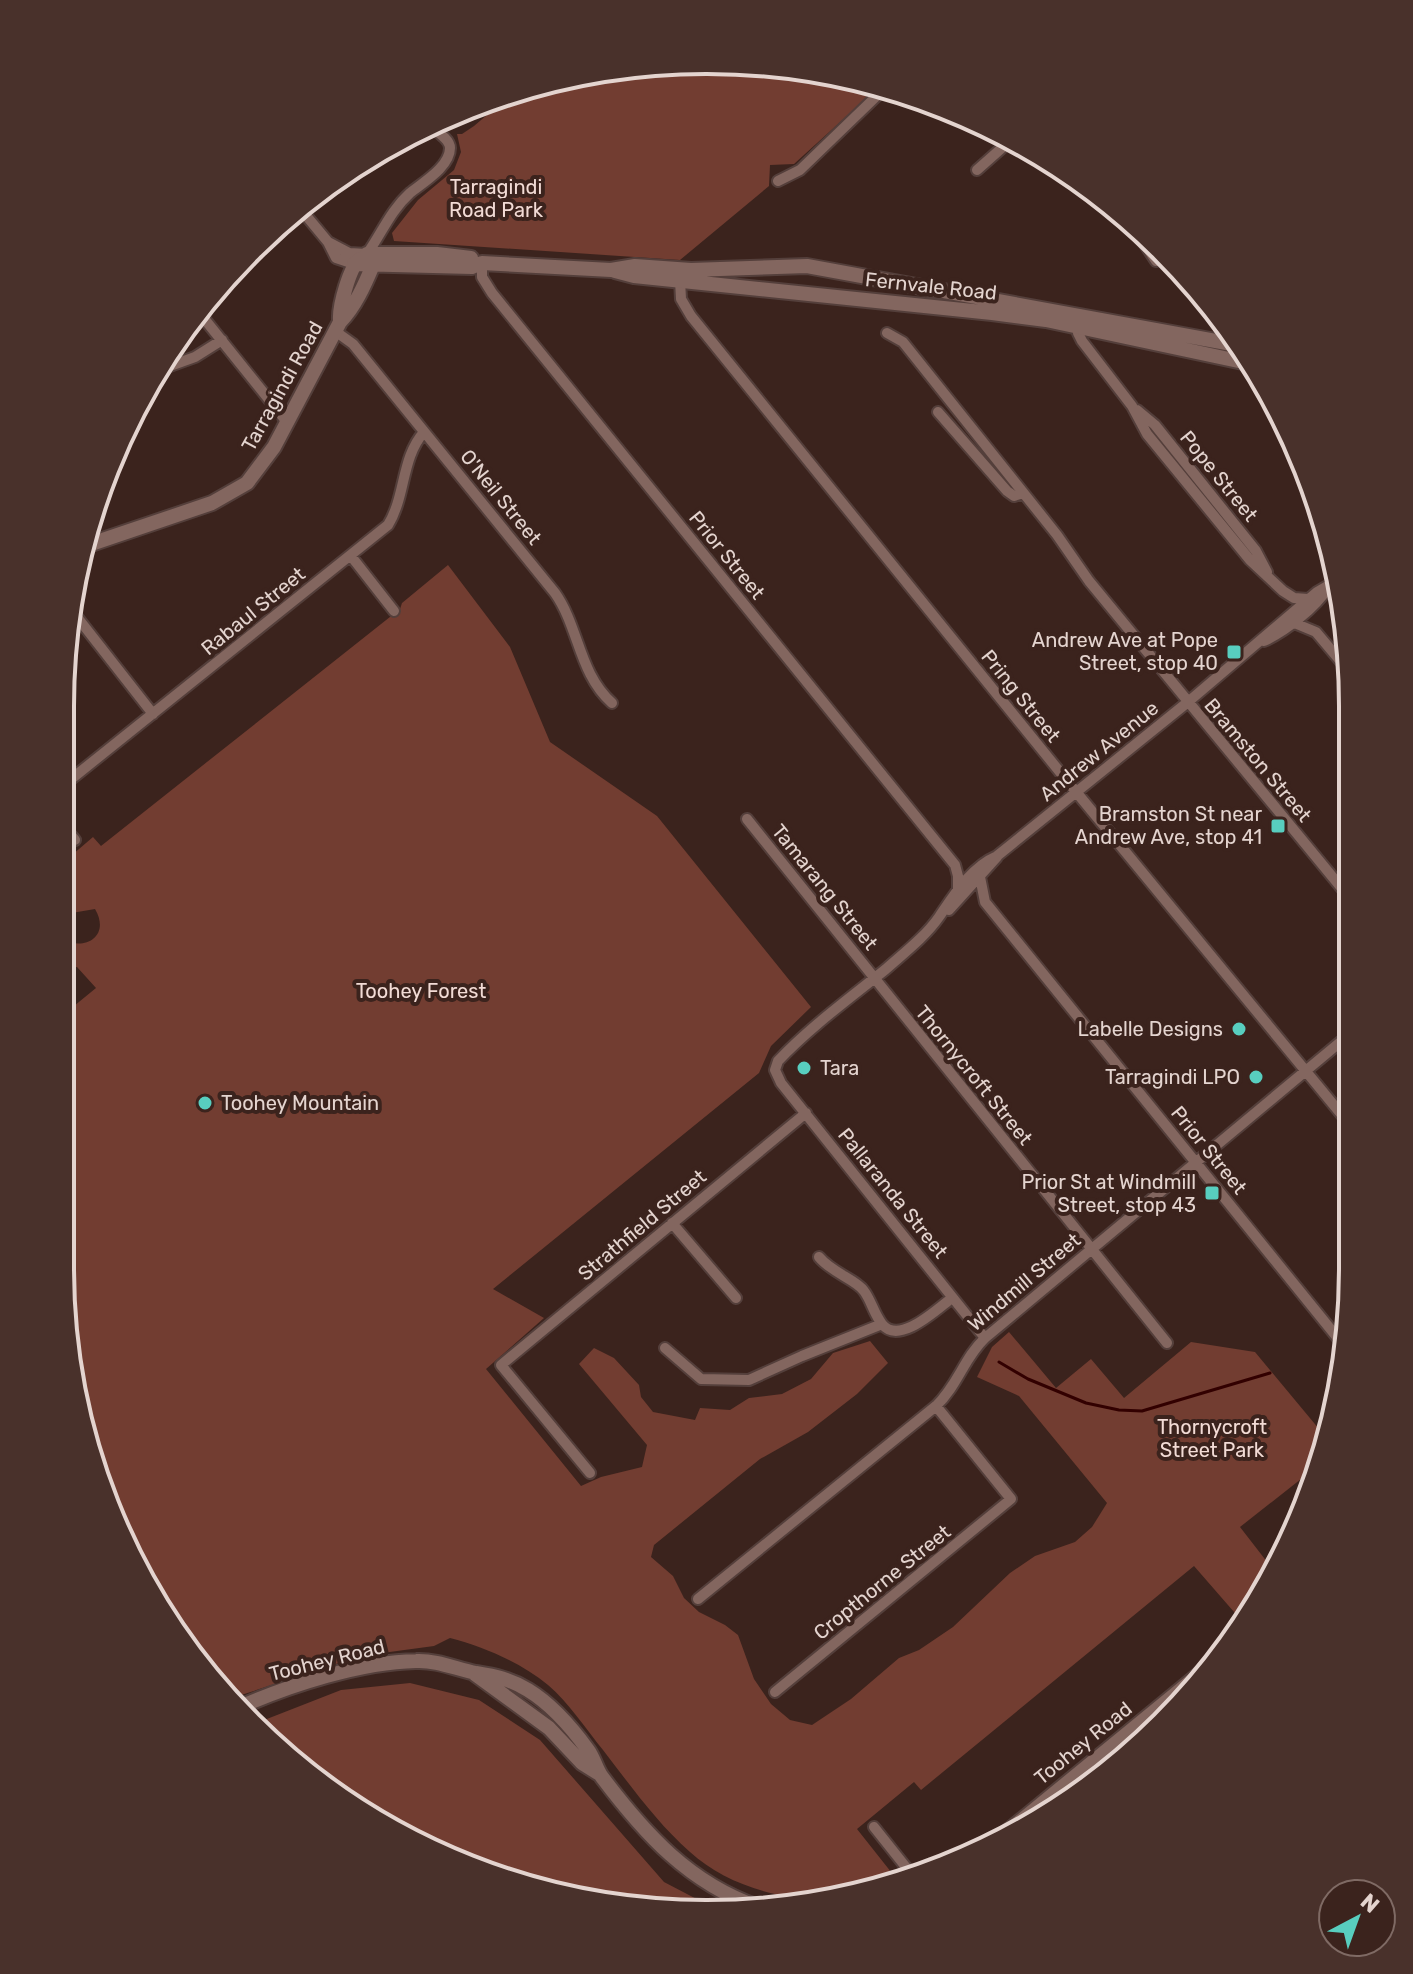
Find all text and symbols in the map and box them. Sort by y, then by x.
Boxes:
park label: Tarragindi Road Park [449,175,544,222]
street label: Fernvale Road [864,267,998,305]
street label: Tarragindi Road [236,317,328,455]
street label: Pope Street [1175,426,1263,526]
street label: O'Neil Street [455,445,547,550]
street label: Prior Street [684,506,770,604]
street label: Rabaul Street [196,562,310,660]
place label: Andrew Ave at Pope Street, stop 40 [1032,628,1218,675]
marker: Andrew Ave at Pope Street, stop 40 [1225,643,1243,661]
street label: Pring Street [976,645,1066,747]
street label: Bramston Street [1199,693,1317,827]
street label: Andrew Avenue [1035,696,1163,806]
place label: Bramston St near Andrew Ave, stop 41 [1075,802,1262,849]
marker: Bramston St near Andrew Ave, stop 41 [1269,817,1287,835]
street label: Tamarang Street [767,819,883,955]
park label: Toohey Forest [356,979,486,1003]
street label: Thornycroft Street [910,1000,1038,1150]
place label: Labelle Designs [1078,1017,1223,1041]
marker: Labelle Designs [1230,1020,1248,1038]
place label: Tara [820,1056,859,1080]
marker: Tara [795,1059,813,1077]
place label: Tarragindi LPO [1105,1065,1240,1089]
marker: Tarragindi LPO [1247,1068,1265,1086]
place label: Toohey Mountain [221,1091,379,1115]
marker: Toohey Mountain [196,1094,214,1112]
street label: Prior Street [1166,1101,1252,1199]
street label: Pallaranda Street [833,1123,953,1263]
street label: Strathfield Street [573,1164,711,1286]
place label: Prior St at Windmill Street, stop 43 [1021,1170,1196,1217]
marker: Prior St at Windmill Street, stop 43 [1203,1184,1221,1202]
street label: Windmill Street [963,1228,1085,1336]
park label: Thornycroft Street Park [1157,1415,1267,1462]
street label: Cropthorne Street [809,1519,955,1645]
street label: Toohey Road [267,1634,387,1686]
street label: Toohey Road [1029,1696,1137,1790]
north arrow [1317,1878,1397,1958]
text: N [1355,1888,1385,1919]

